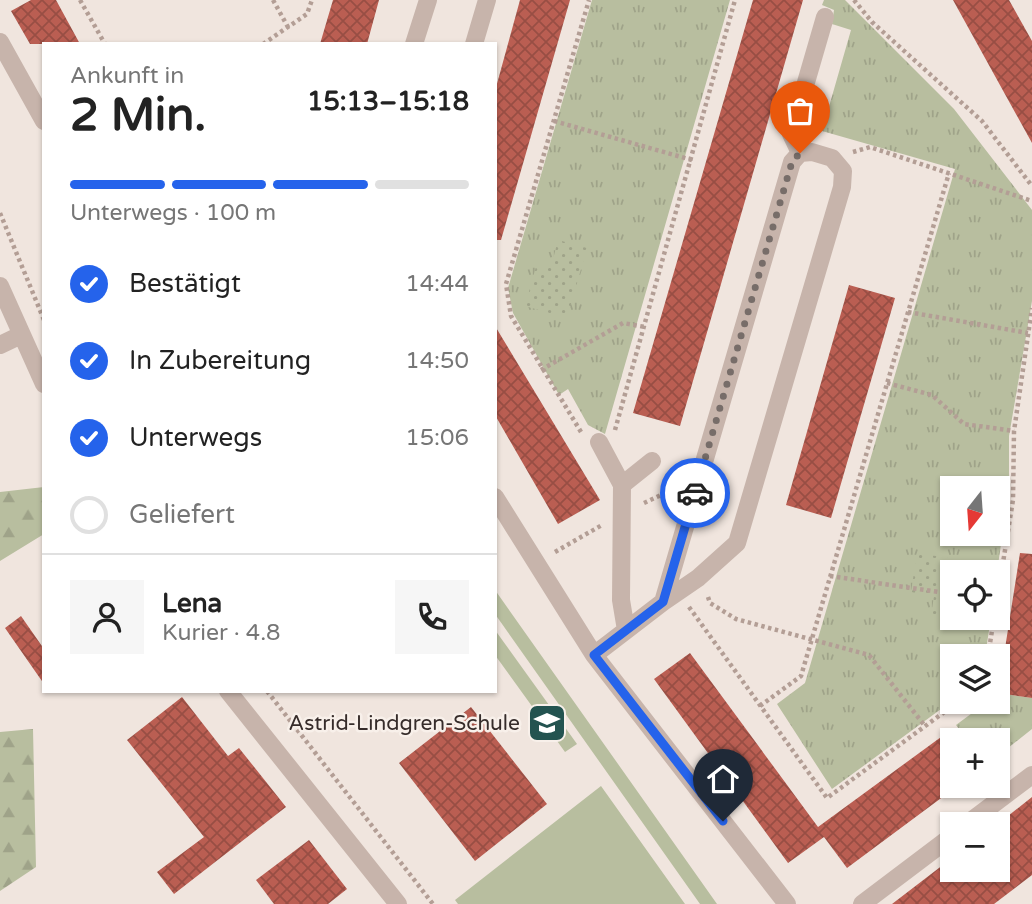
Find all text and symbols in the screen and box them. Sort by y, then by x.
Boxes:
text: Ankunft in [70,62,184,90]
pin [770,81,830,153]
text: 15:13–15:18 [307,86,469,117]
text: 2 Min. [70,88,206,143]
icon: bag [781,92,819,130]
text: Unterwegs · 100 m [70,199,276,227]
icon: check [70,265,108,303]
text: Bestätigt [129,268,241,299]
text: 14:44 [405,270,469,298]
icon: check [70,342,108,380]
text: In Zubereitung [129,345,311,376]
text: 14:50 [405,347,469,375]
icon: check [70,419,108,457]
text: Unterwegs [129,422,262,453]
text: 15:06 [405,424,469,452]
courier [660,458,730,528]
icon: car [676,474,714,512]
north arrow [940,476,1010,546]
map controls [940,476,1010,882]
text: Geliefert [129,499,235,530]
button: locate [940,560,1010,630]
button: person [70,580,144,654]
button: phone [395,580,469,654]
text: Lena [162,588,222,619]
text: Kurier · 4.8 [162,619,280,647]
button: layers [940,644,1010,714]
school or university icon: Astrid-Lindgren-Schule [526,702,568,744]
place label: Astrid-Lindgren-Schule [289,711,520,736]
button: + [940,728,1010,798]
pin [693,749,753,821]
icon: home [704,760,742,798]
button: − [940,812,1010,882]

